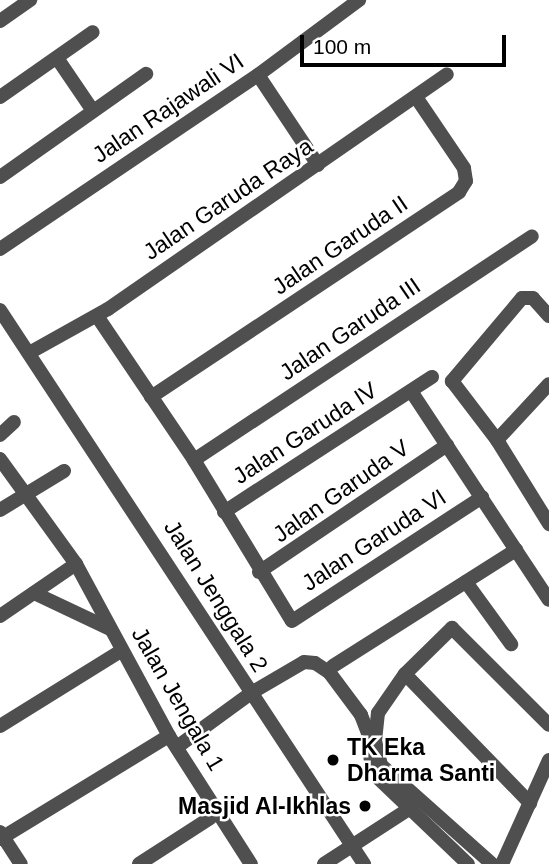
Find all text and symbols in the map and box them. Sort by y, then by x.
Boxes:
scale bar [304,21,510,65]
text: 100 m [313,35,371,58]
street label: Jalan Rajawali VI [87,47,249,169]
street label: Jalan Garuda Raya [138,132,318,266]
street label: Jalan Garuda II [267,190,413,300]
street label: Jalan Garuda III [274,272,426,386]
street label: Jalan Garuda IV [228,376,382,490]
street label: Jalan Garuda V [268,434,414,548]
street label: Jalan Garuda VI [297,483,451,597]
street label: Jalan Jenggala 2 [158,515,274,677]
street label: Jalan Jengala 1 [126,622,230,776]
place label: TK Eka Dharma Santi [347,733,495,787]
marker: TK Eka Dharma Santi [325,752,341,768]
place label: Masjid Al-Ikhlas [177,792,351,820]
marker: Masjid Al-Ikhlas [357,798,373,814]

